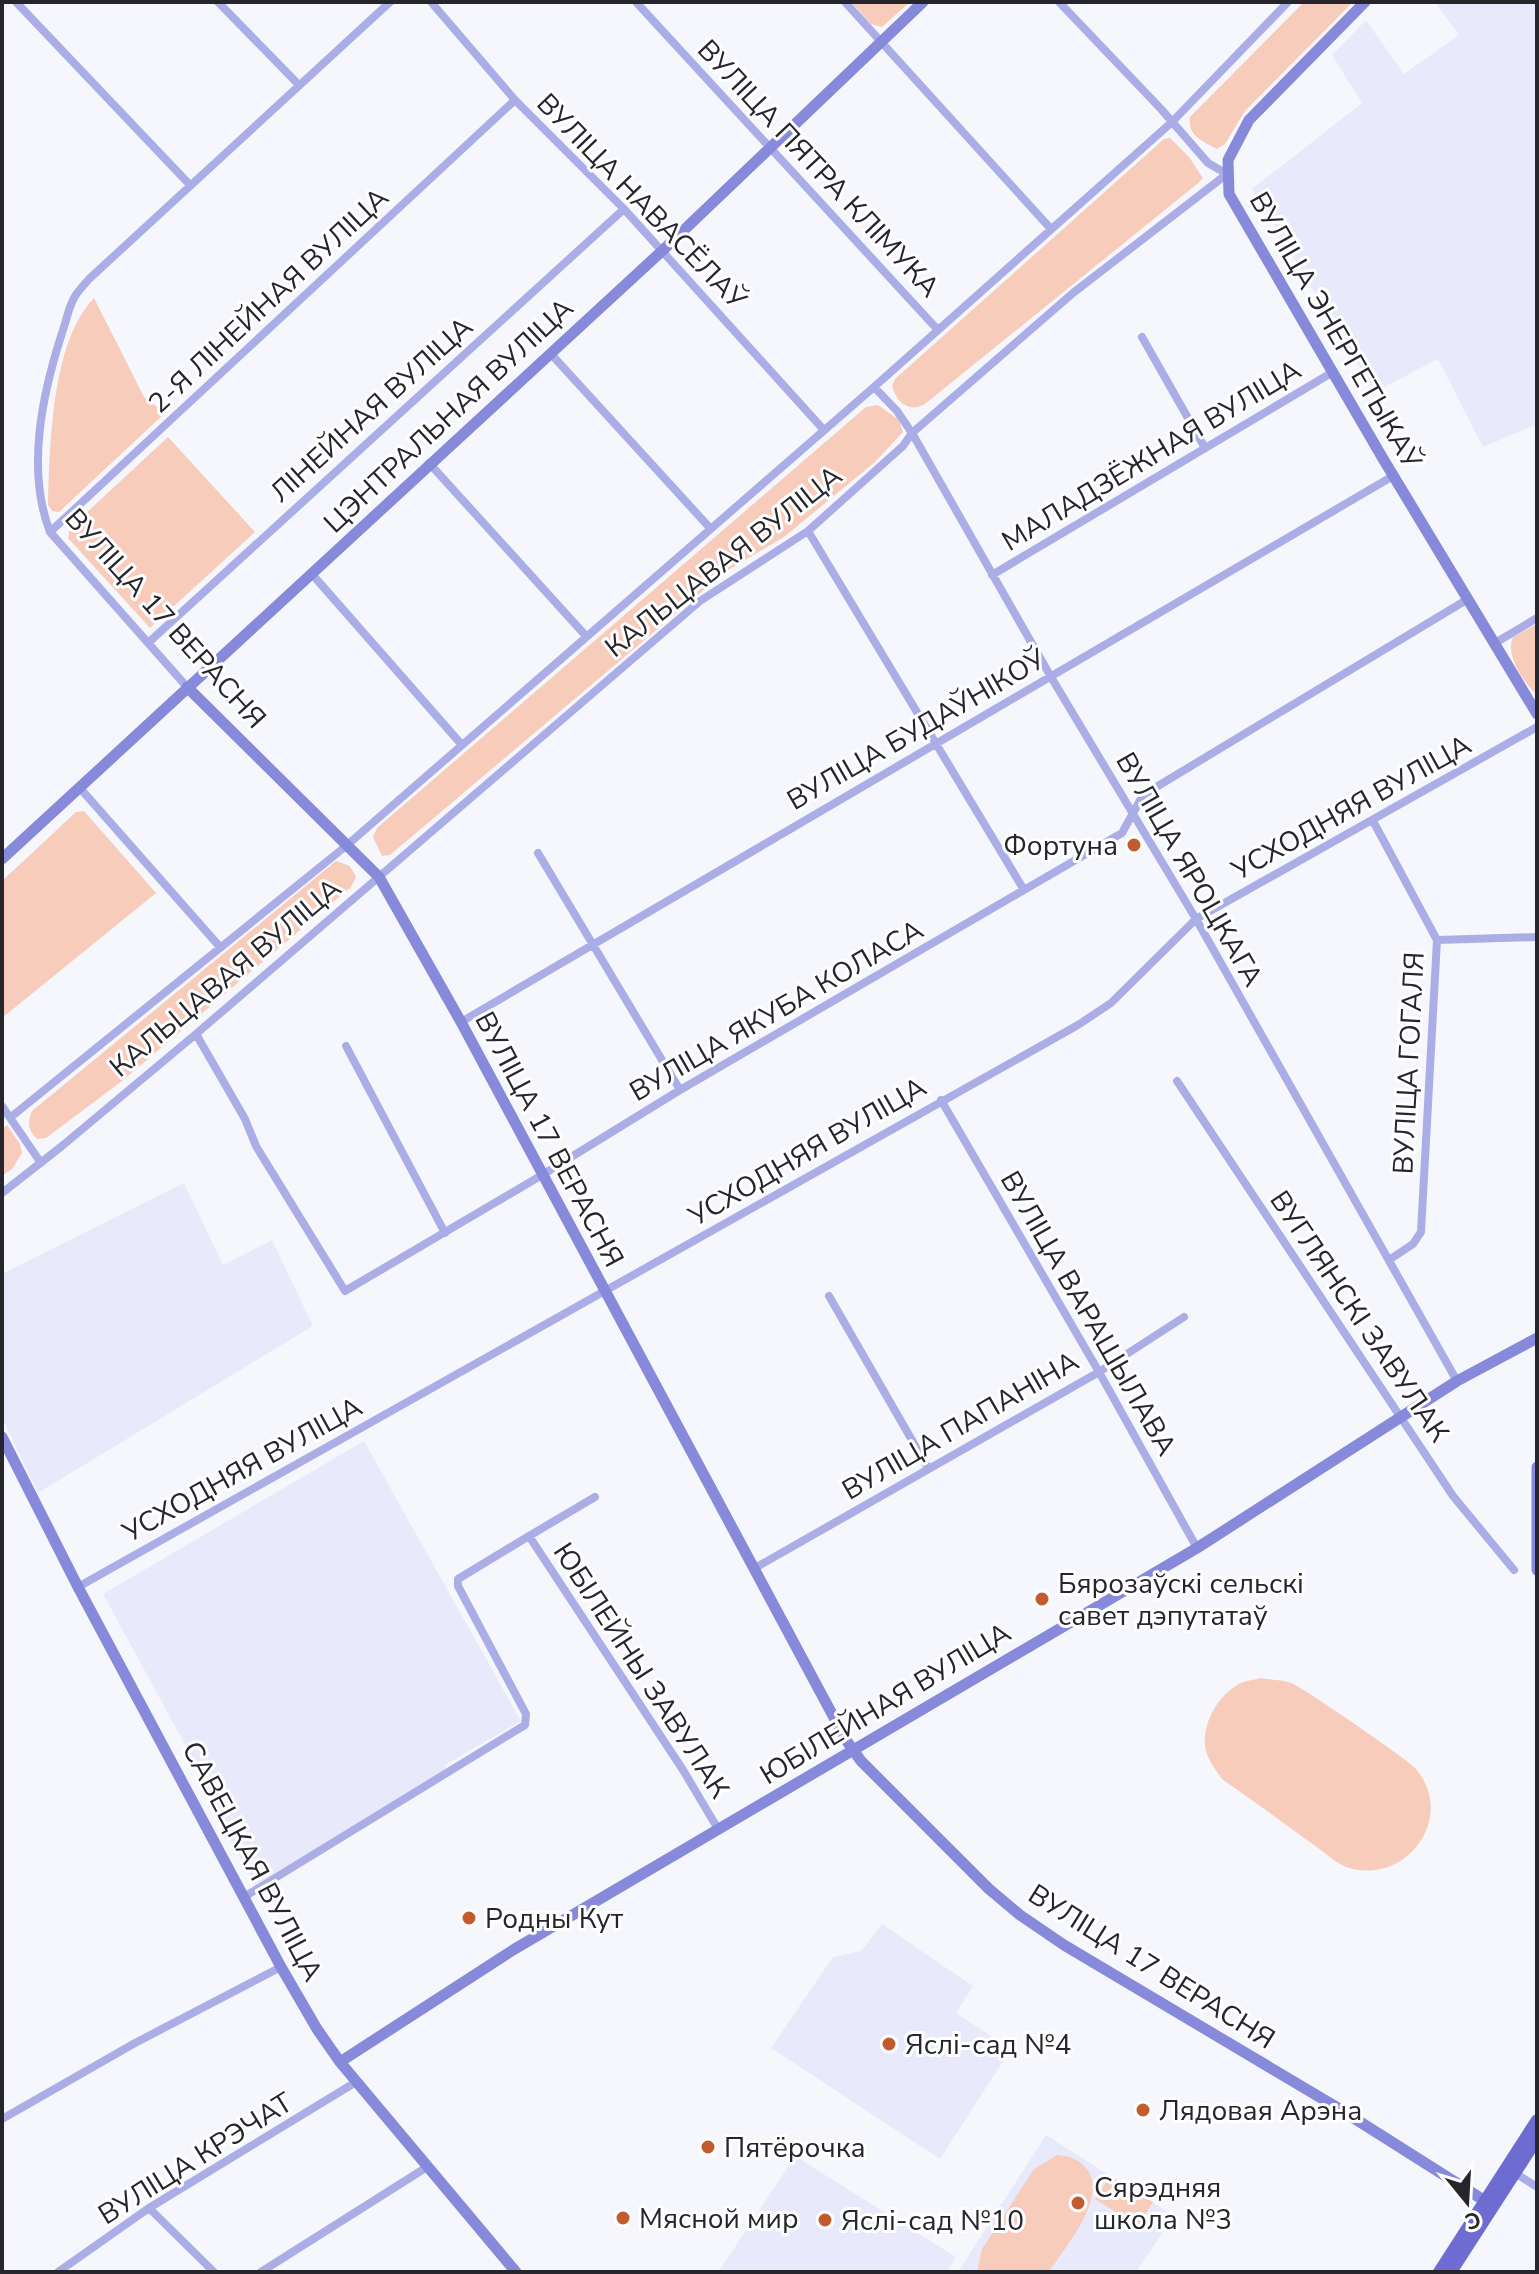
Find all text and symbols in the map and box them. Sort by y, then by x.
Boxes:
street label: ВУЛІЦА ПЯТРА КЛІМУКА [689,32,948,306]
street label: ВУЛІЦА НАВАСЁЛАЎ [528,85,755,319]
street label: 2-Я ЛІНЕЙНАЯ ВУЛІЦА [141,180,395,420]
street label: ВУЛІЦА ЭНЕРГЕТЫКАЎ [1240,185,1431,477]
street label: ЦЭНТРАЛЬНАЯ ВУЛІЦА [316,290,582,542]
street label: ЛІНЕЙНАЯ ВУЛІЦА [263,309,479,509]
street label: МАЛАДЗЁЖНАЯ ВУЛІЦА [995,351,1308,560]
street label: КАЛЬЦАВАЯ ВУЛІЦА [597,457,850,666]
street label: ВУЛІЦА 17 ВЕРАСНЯ [56,500,274,737]
street label: ВУЛІЦА БУДАЎНІКОЎ [780,640,1054,819]
street label: УСХОДНЯЯ ВУЛІЦА [1224,726,1478,890]
street label: ВУЛІЦА ЯРОЦКАГА [1107,745,1272,994]
place label: Фортуна [1003,827,1118,865]
marker: Фортуна [1125,836,1143,854]
street label: КАЛЬЦАВАЯ ВУЛІЦА [102,870,349,1086]
street label: ВУЛІЦА ЯКУБА КОЛАСА [623,911,930,1111]
street label: ВУЛІЦА ГОГАЛЯ [1384,951,1434,1175]
street label: ВУЛІЦА 17 ВЕРАСНЯ [466,1005,633,1274]
street label: УСХОДНЯЯ ВУЛІЦА [681,1068,933,1236]
street label: ВУЛІЦА ВАРАШЫЛАВА [991,1164,1185,1463]
street label: ВУГЛЯНСКІ ЗАВУЛАК [1261,1183,1458,1450]
street label: ВУЛІЦА ПАПАНІНА [835,1343,1086,1509]
street label: УСХОДНЯЯ ВУЛІЦА [115,1388,369,1552]
street label: ЮБІЛЕЙНЫ ЗАВУЛАК [544,1535,738,1806]
place label: Бярозаўскі сельскі савет дэпутатаў [1058,1565,1304,1635]
marker: Бярозаўскі сельскі савет дэпутатаў [1033,1590,1051,1608]
street label: ЮБІЛЕЙНАЯ ВУЛІЦА [753,1614,1018,1794]
street label: САВЕЦКАЯ ВУЛІЦА [173,1735,331,1988]
street label: ВУЛІЦА 17 ВЕРАСНЯ [1021,1875,1282,2058]
place label: Родны Кут [485,1900,624,1938]
marker: Родны Кут [460,1909,478,1927]
place label: Яслі-сад №4 [905,2026,1071,2064]
marker: Яслі-сад №4 [880,2035,898,2053]
street label: ВУЛІЦА КРЭЧАТ [91,2084,300,2234]
place label: Лядовая Арэна [1159,2092,1362,2130]
marker: Лядовая Арэна [1134,2101,1152,2119]
place label: Пятёрочка [724,2129,866,2167]
marker: Пятёрочка [699,2138,717,2156]
north arrow [1427,2162,1507,2242]
place label: Сярэдняя школа №3 [1094,2169,1232,2239]
marker: Сярэдняя школа №3 [1069,2194,1087,2212]
place label: Мясной мир [639,2200,799,2238]
place label: Яслі-сад №10 [841,2202,1024,2240]
text: С [1461,2203,1485,2237]
marker: Мясной мир [614,2209,632,2227]
marker: Яслі-сад №10 [816,2211,834,2229]

